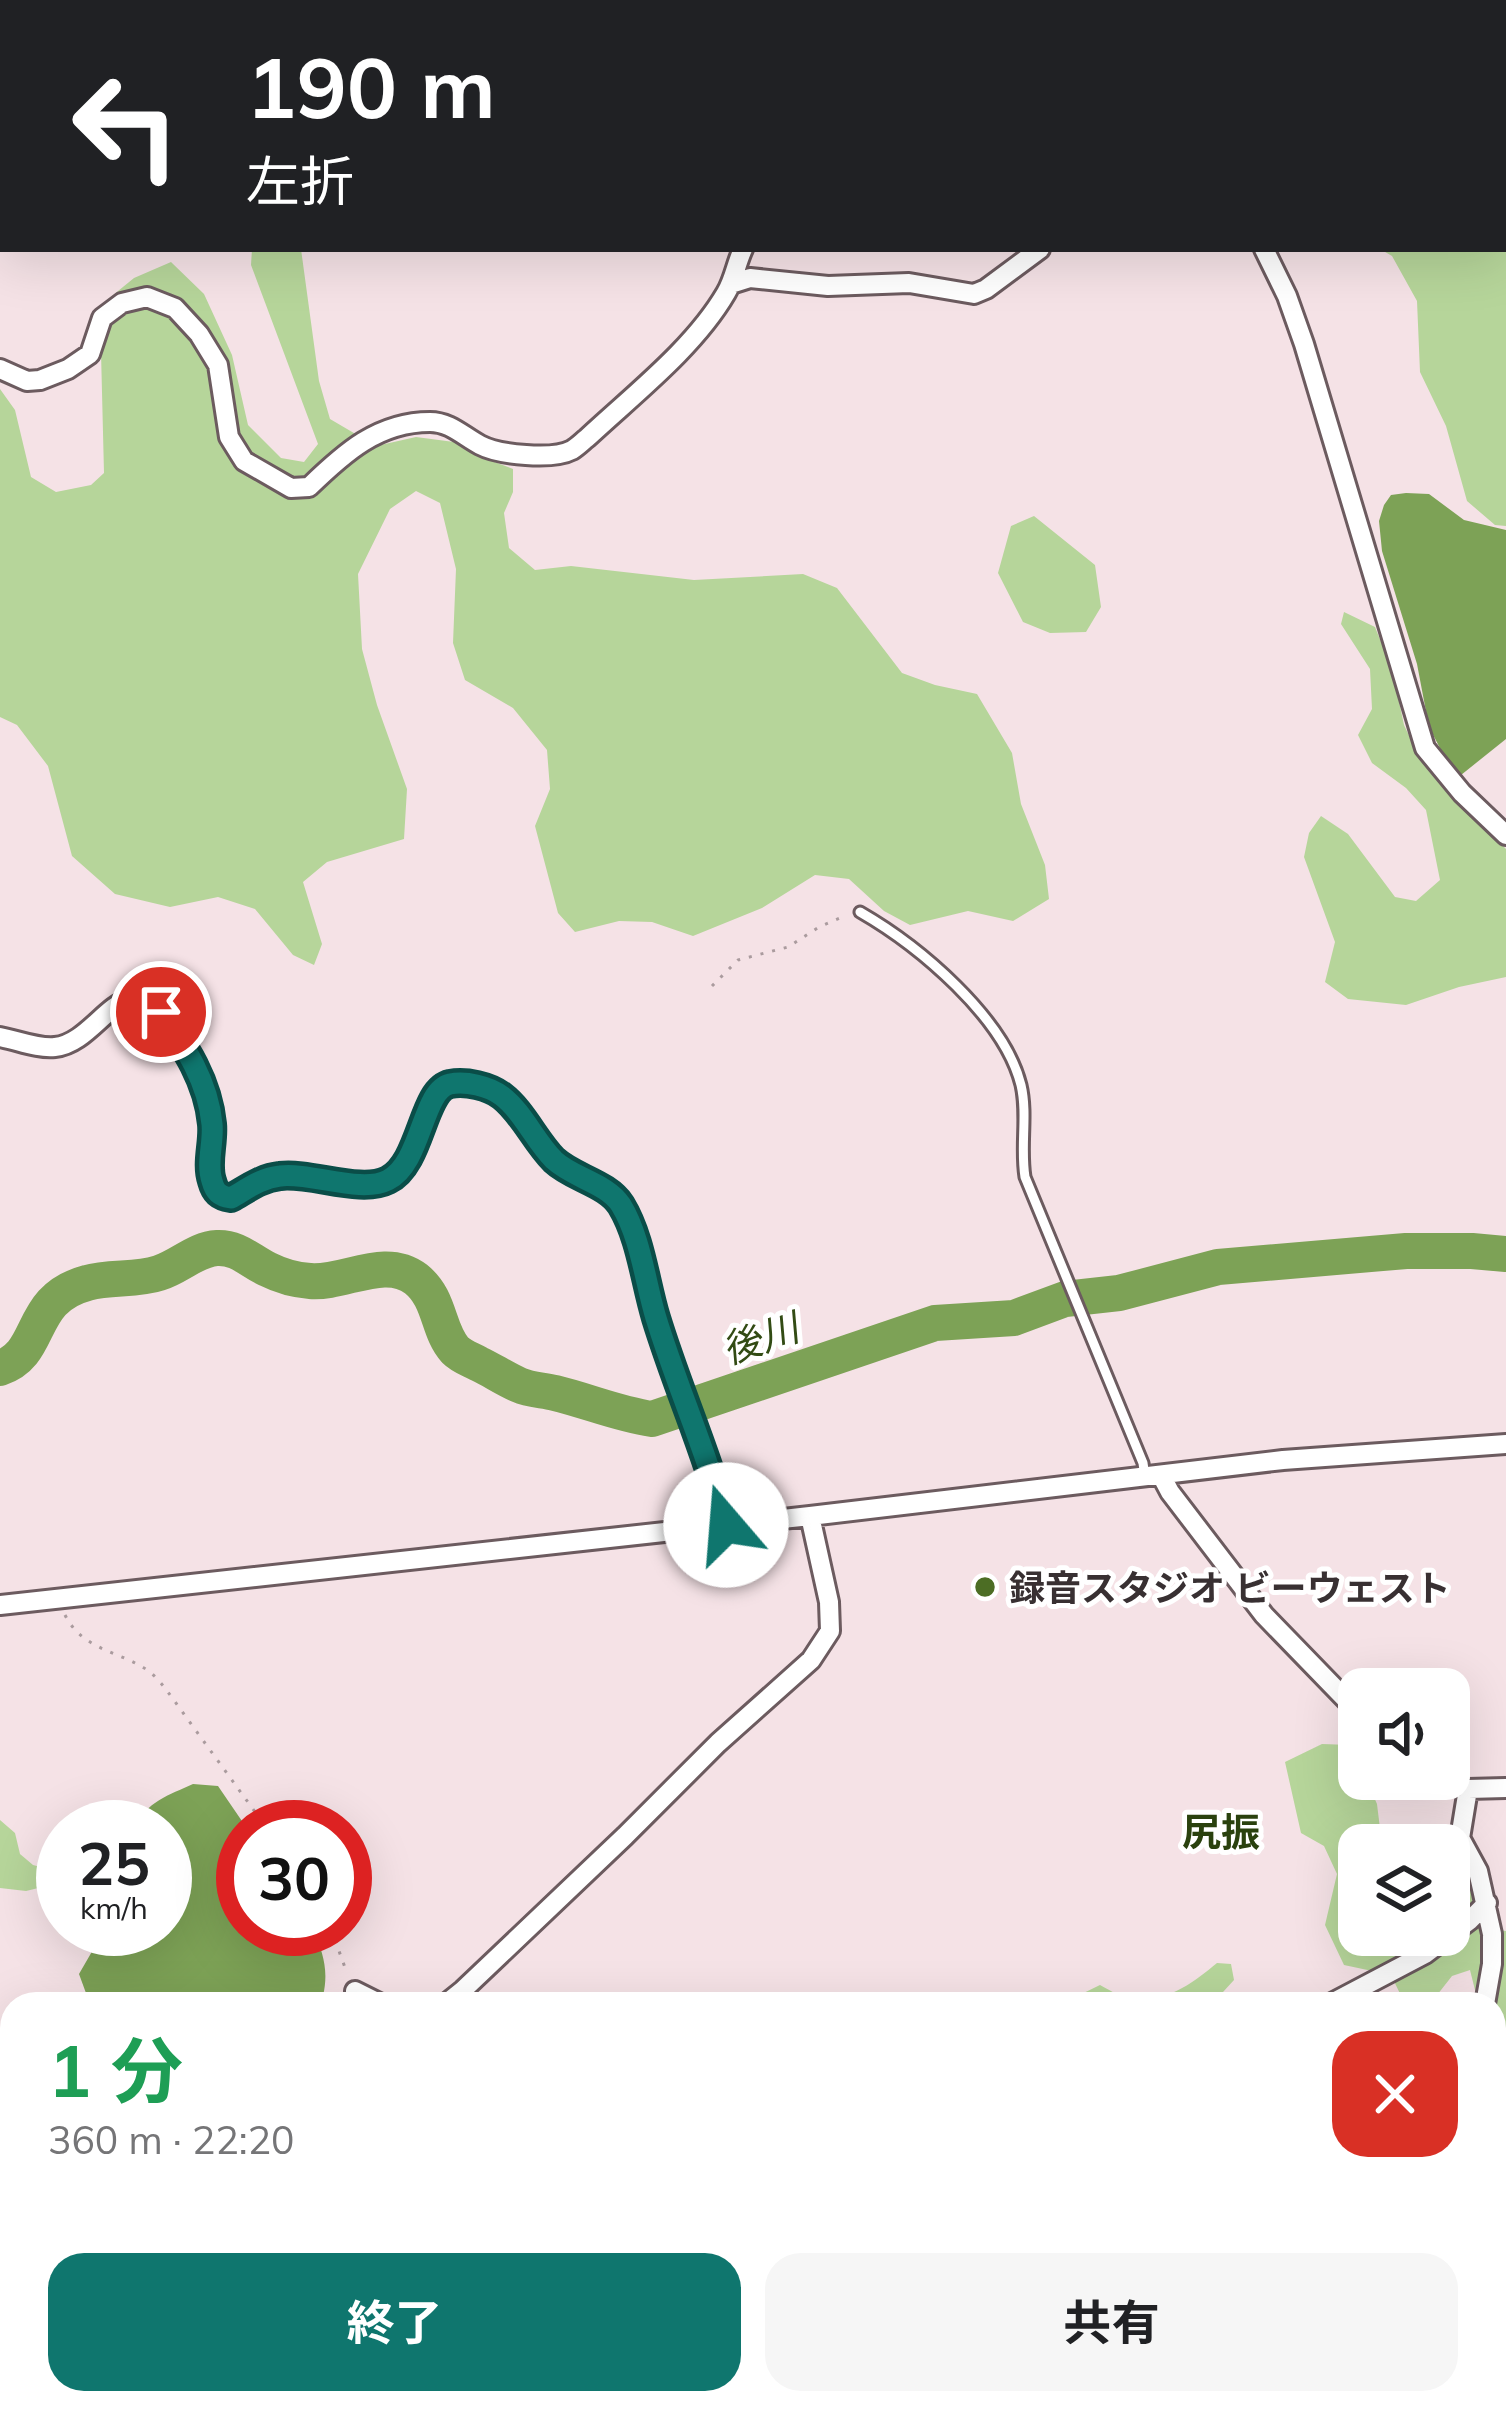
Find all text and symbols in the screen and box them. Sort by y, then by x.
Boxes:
text: 190 m [246,34,496,139]
icon: left [48,48,204,204]
text: 左折 [246,147,354,215]
pin [110,961,212,1063]
icon: arrive [128,979,194,1045]
water label: 後川 [715,1301,809,1374]
position arrow [663,1462,789,1588]
place label: 録音スタジオ ビーウェスト [1009,1565,1451,1610]
marker: 録音スタジオ ビーウェスト [972,1574,998,1600]
map controls [1338,1668,1470,1956]
button: sound [1338,1668,1470,1800]
speed limit sign: 30 [216,1800,372,1956]
district label: 尻振 [1182,1807,1260,1856]
button: layers [1338,1824,1470,1956]
text: 25 [78,1825,150,1900]
text: km/h [80,1889,148,1927]
text: 1 分 [48,2025,183,2115]
button: close [1332,2031,1458,2157]
text: 360 m · 22:20 [48,2115,294,2164]
button: 終了 [48,2253,741,2391]
button: 共有 [765,2253,1458,2391]

